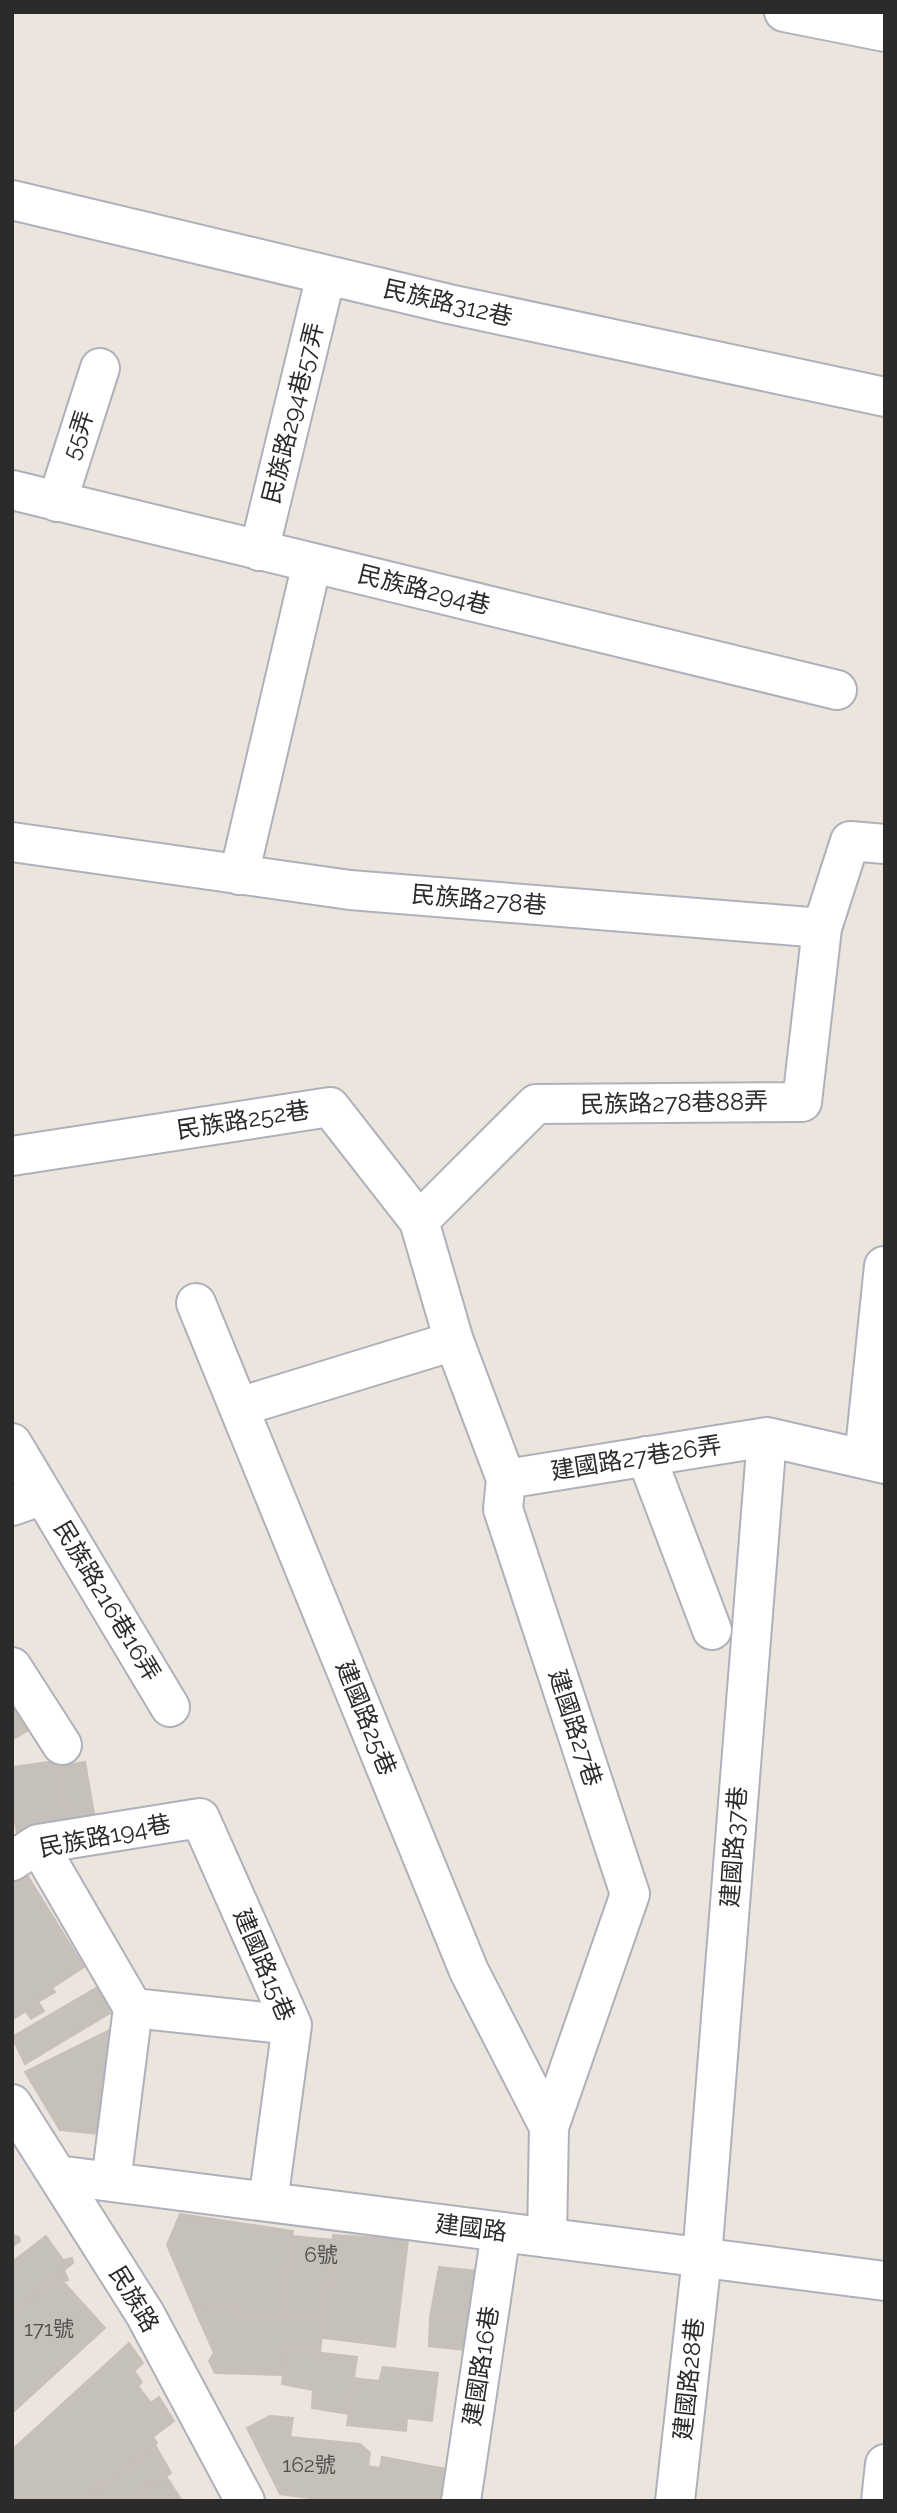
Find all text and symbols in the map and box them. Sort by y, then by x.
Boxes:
street label: 民族路312巷 [381,274,515,331]
street label: 民族路294巷57弄 [256,319,329,506]
street label: 55弄 [56,407,99,463]
street label: 民族路294巷 [355,559,493,620]
street label: 民族路278巷 [410,879,548,920]
street label: 民族路278巷88弄 [580,1086,768,1119]
street label: 民族路252巷 [174,1095,311,1144]
street label: 建國路27巷26弄 [549,1430,723,1485]
street label: 民族路216巷16弄 [48,1515,167,1686]
street label: 建國路25巷 [330,1656,403,1780]
street label: 建國路27巷 [543,1666,608,1790]
street label: 建國路37巷 [715,1785,752,1909]
street label: 民族路194巷 [37,1809,173,1862]
street label: 建國路15巷 [228,1904,301,2025]
street label: 建國路 [434,2209,509,2246]
house number: 6號 [304,2242,338,2267]
street label: 民族路 [103,2260,165,2337]
street label: 建國路16巷 [457,2304,504,2428]
house number: 171號 [24,2316,74,2341]
street label: 建國路28巷 [668,2316,709,2442]
house number: 162號 [282,2452,336,2477]

